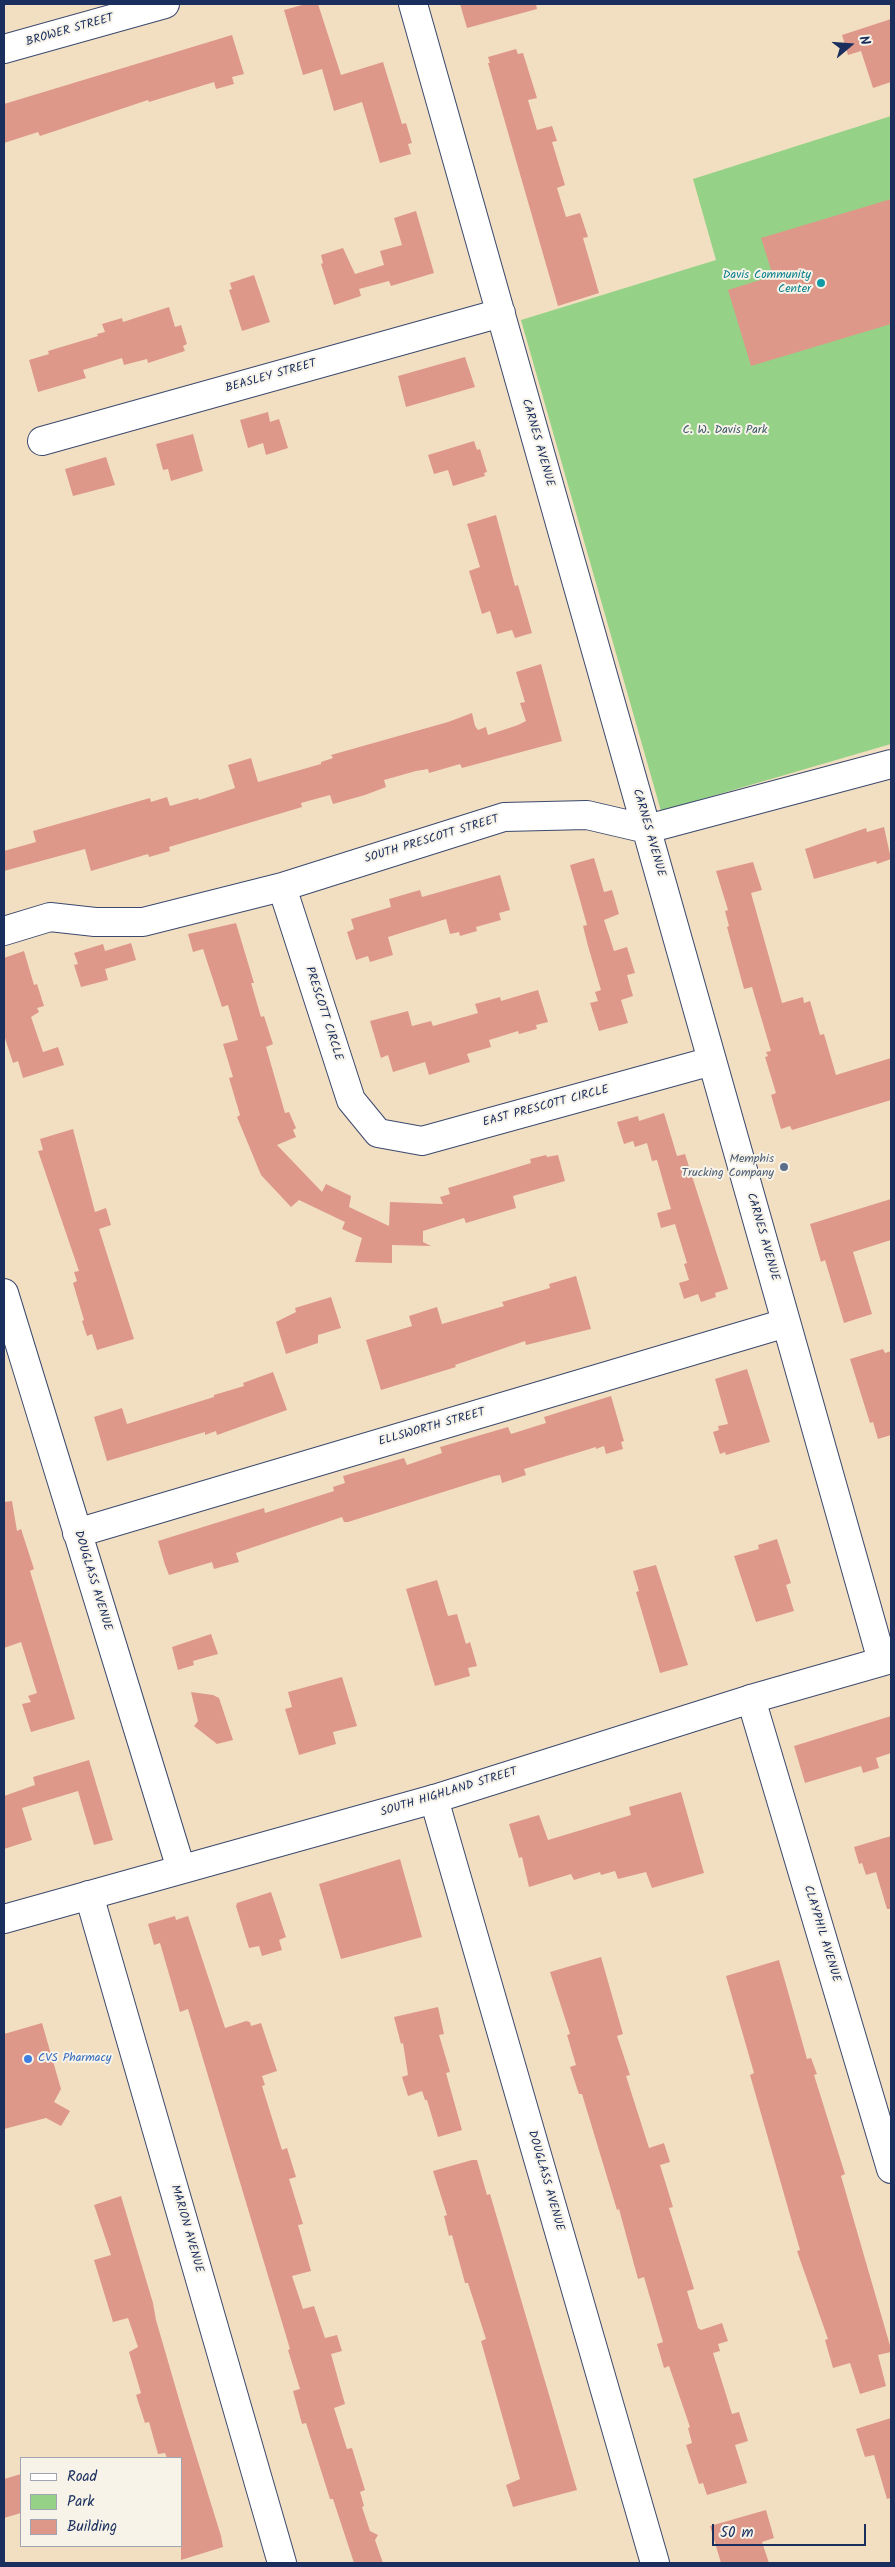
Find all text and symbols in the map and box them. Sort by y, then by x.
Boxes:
street label: BROWER STREET [25,12,115,50]
north arrow [825,20,875,70]
text: N [852,33,876,48]
place label: Davis Community Center [723,269,811,297]
marker: Davis Community Center [815,277,827,289]
street label: BEASLEY STREET [224,357,318,397]
street label: CARNES AVENUE [518,397,556,489]
park label: C. W. Davis Park [683,424,767,438]
street label: CARNES AVENUE [629,787,667,879]
street label: SOUTH PRESCOTT STREET [363,813,501,867]
street label: PRESCOTT CIRCLE [301,965,345,1063]
street label: EAST PRESCOTT CIRCLE [481,1083,611,1131]
place label: Memphis Trucking Company [682,1153,774,1181]
marker: Memphis Trucking Company [778,1161,790,1173]
street label: CARNES AVENUE [743,1191,781,1283]
street label: ELLSWORTH STREET [377,1406,487,1450]
street label: DOUGLASS AVENUE [70,1529,114,1633]
street label: SOUTH HIGHLAND STREET [379,1765,519,1821]
street label: CLAYPHIL AVENUE [799,1884,843,1984]
place label: CVS Pharmacy [38,2052,111,2066]
marker: CVS Pharmacy [22,2053,34,2065]
street label: DOUGLASS AVENUE [524,2129,566,2233]
street label: MARION AVENUE [167,2183,205,2275]
legend [20,2457,182,2547]
text: Road [67,2465,97,2489]
text: Park [67,2490,94,2514]
scale bar [715,2514,869,2546]
text: Building [67,2515,117,2539]
text: 50 m [720,2521,754,2545]

